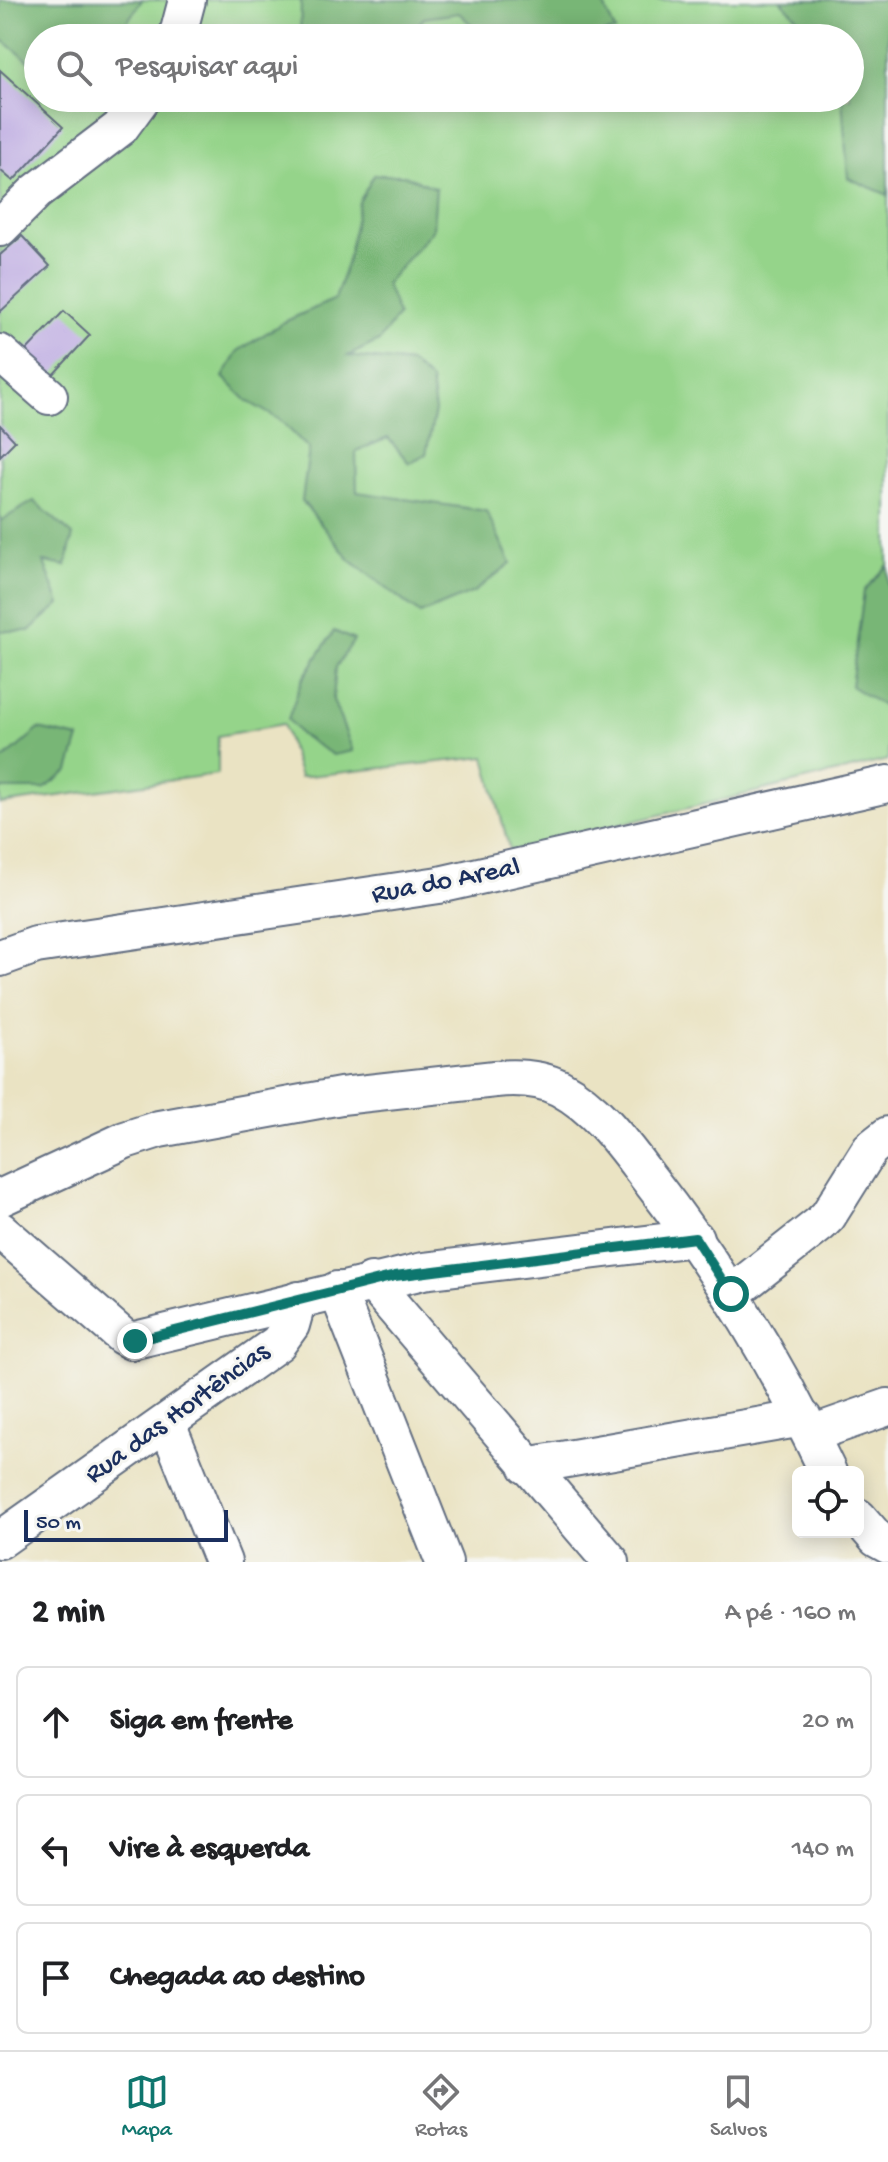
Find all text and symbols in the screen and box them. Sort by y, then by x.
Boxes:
search box [24,24,864,112]
icon: search [52,46,96,90]
text: Pesquisar aqui [116,51,298,86]
street label: Rua do Areal [369,851,523,913]
route start [713,1276,749,1312]
route end [117,1323,153,1359]
street label: Rua das Hortências [79,1336,277,1492]
map controls [792,1466,864,1538]
button: locate [792,1466,864,1538]
scale bar [24,1506,228,1542]
text: 50 m [36,1511,81,1537]
text: 2 min [32,1594,104,1634]
text: A pé · 160 m [725,1599,856,1630]
icon: ahead [34,1700,78,1744]
text: Siga em frente [110,1705,292,1740]
text: 20 m [802,1707,854,1738]
icon: left [34,1828,78,1872]
text: Vire à esquerda [110,1833,309,1868]
text: 140 m [792,1835,854,1866]
icon: arrive [34,1956,78,2000]
text: Chegada ao destino [110,1961,365,1996]
tab: Mapa [121,2070,172,2144]
tab: Rotas [415,2070,467,2144]
tab: Salvos [710,2070,767,2144]

